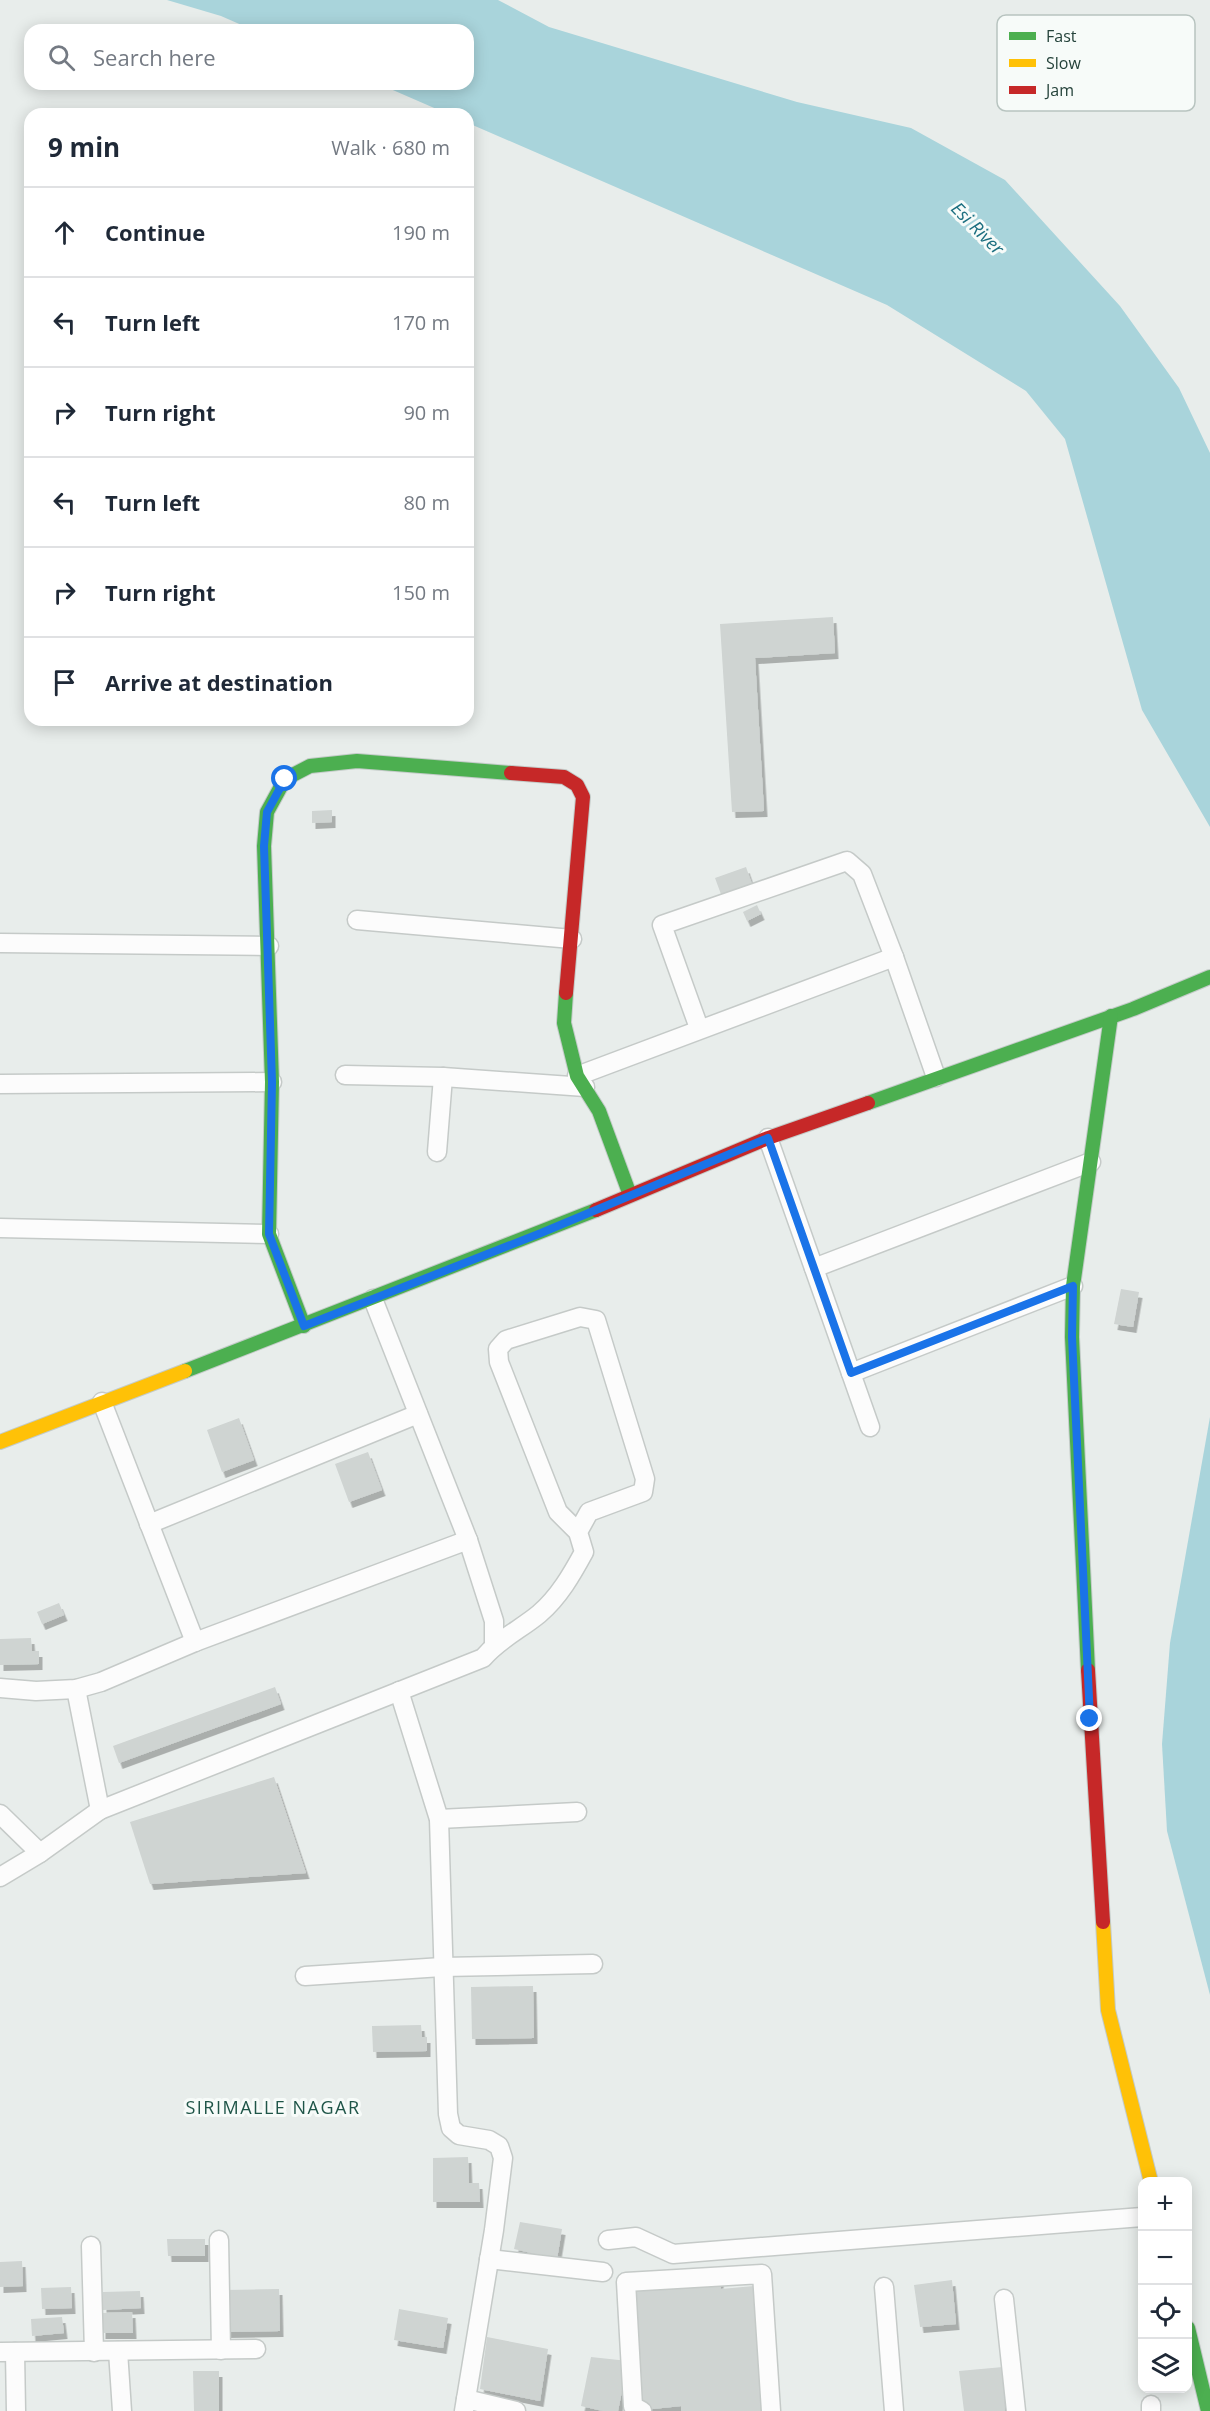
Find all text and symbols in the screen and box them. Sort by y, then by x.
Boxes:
legend [997,15,1195,111]
search box [24,24,474,90]
text: Fast [1046,25,1077,47]
icon: search [45,41,78,74]
text: Search here [93,42,216,72]
text: Slow [1046,52,1081,74]
text: Jam [1044,79,1074,101]
text: 9 min [48,129,120,165]
text: Walk · 680 m [331,134,450,161]
water label: Esi River [946,196,1010,260]
icon: ahead [48,216,81,249]
text: Continue [105,217,205,247]
text: 190 m [392,219,450,246]
icon: left [48,306,81,339]
text: Turn left [105,307,200,337]
text: 170 m [392,309,450,336]
icon: right [48,396,81,429]
text: Turn right [105,397,216,427]
text: 90 m [403,399,450,426]
icon: left [48,486,81,519]
text: Turn left [105,487,200,517]
text: 80 m [403,489,450,516]
icon: right [48,576,81,609]
text: Turn right [105,577,216,607]
text: 150 m [392,579,450,606]
icon: arrive [48,666,81,699]
text: Arrive at destination [105,667,333,697]
route start [271,765,297,791]
route end [1076,1705,1102,1731]
district label: SIRIMALLE NAGAR [185,2095,361,2119]
map controls [1138,2177,1192,2393]
button: + [1138,2177,1192,2231]
button: − [1138,2231,1192,2285]
button: locate [1138,2285,1192,2339]
button: layers [1138,2339,1192,2393]

